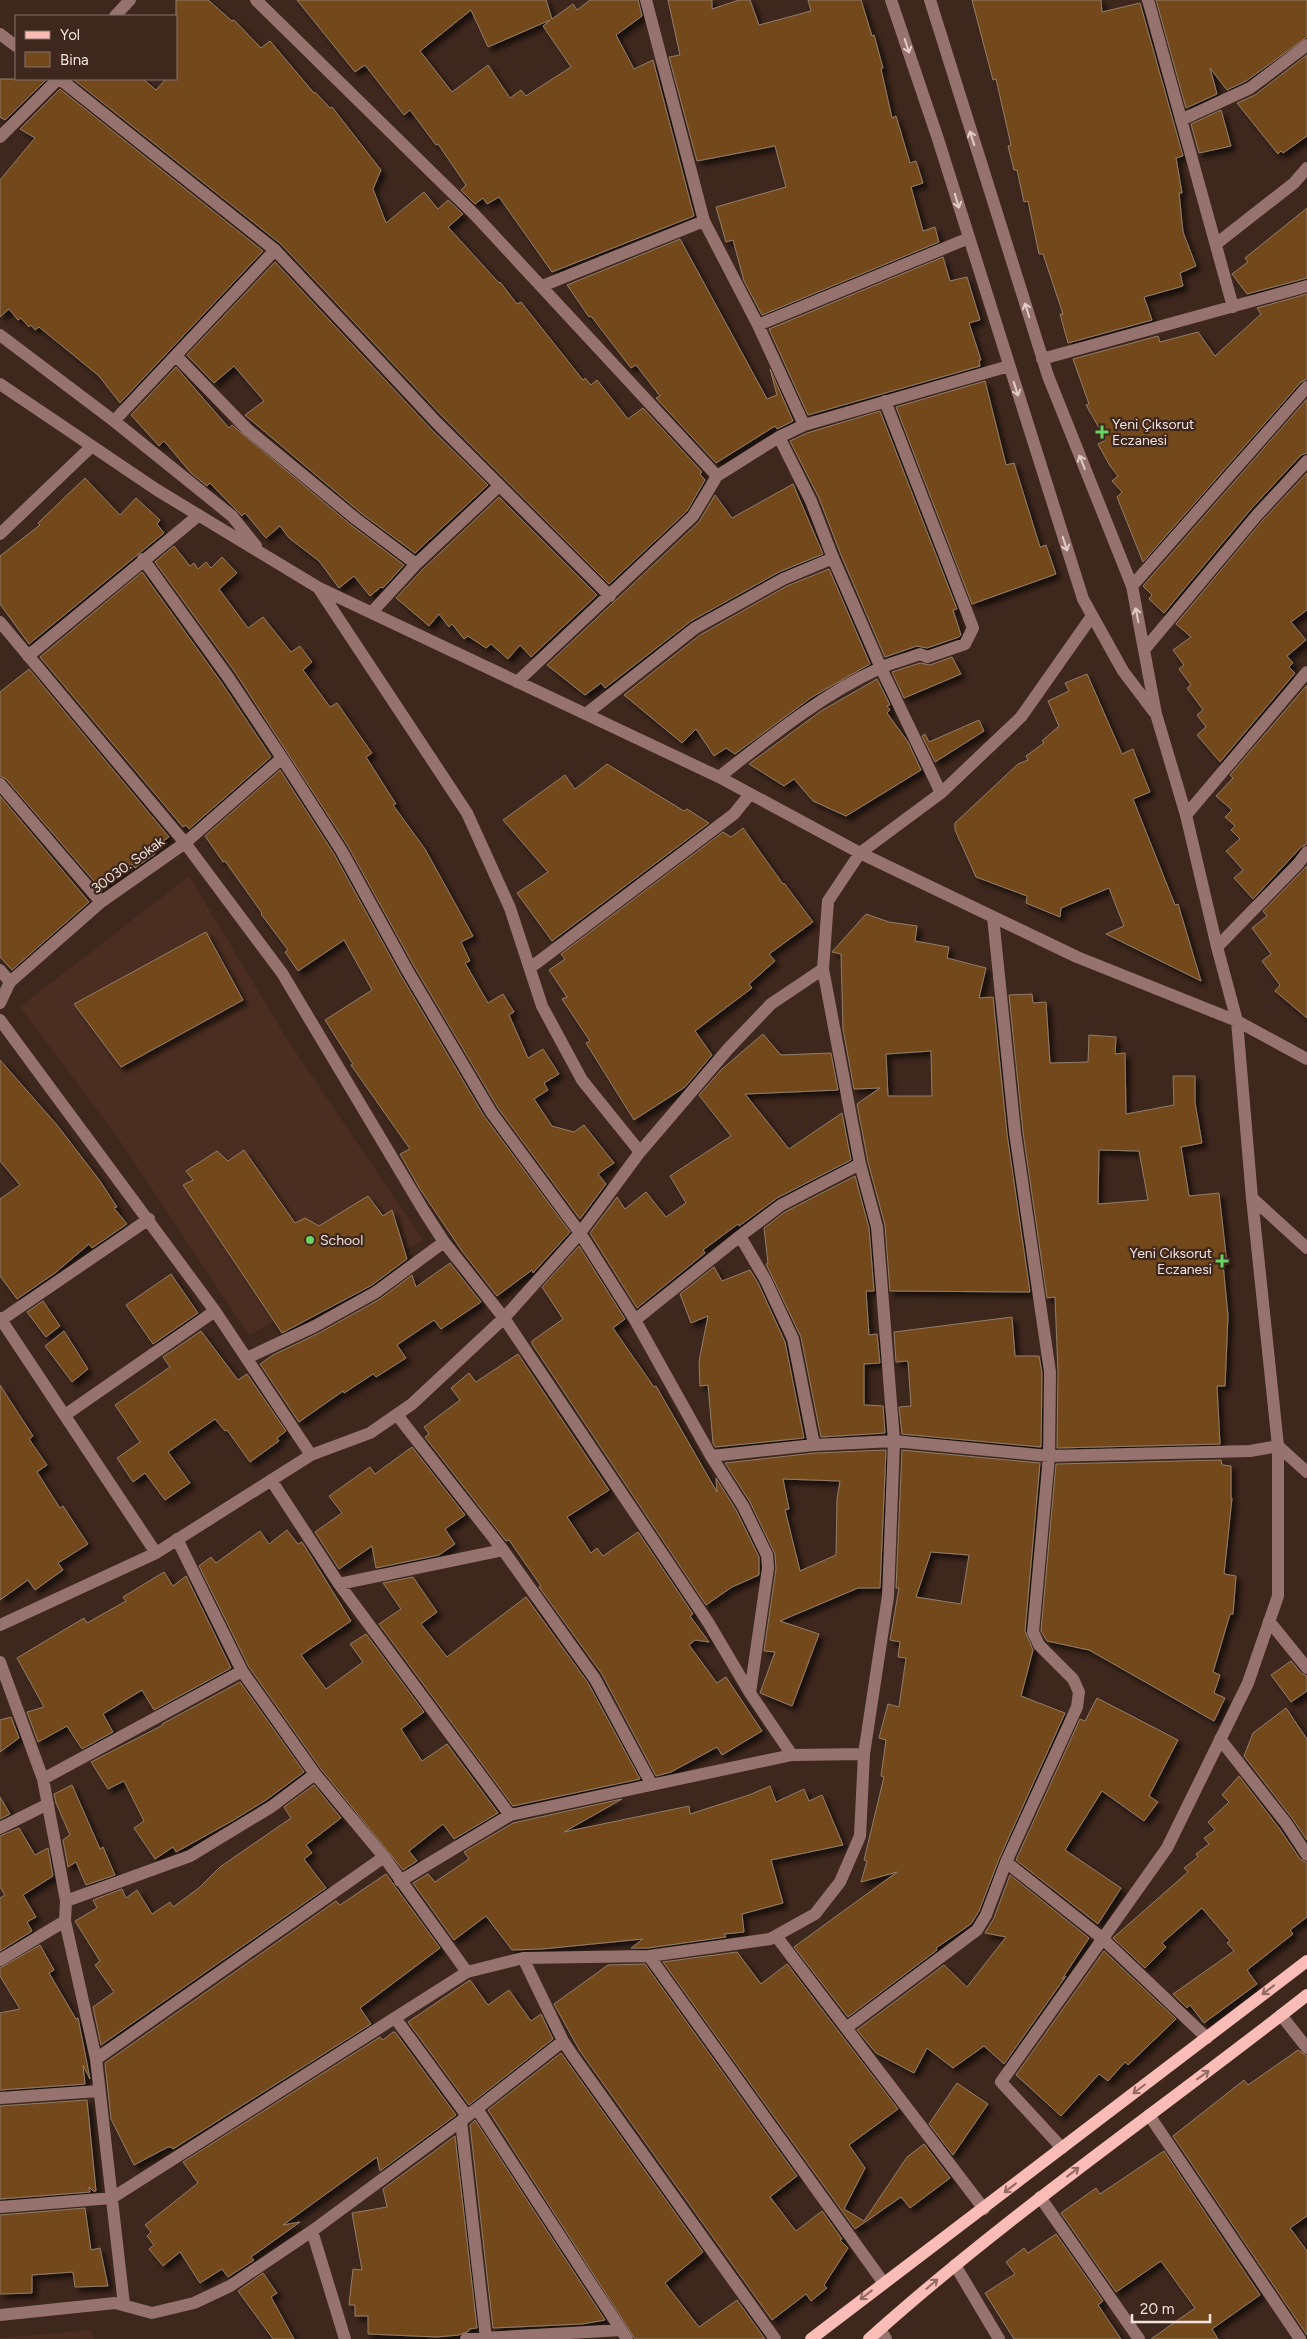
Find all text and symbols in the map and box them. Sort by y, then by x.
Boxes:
legend [15,15,178,80]
text: Yol [60,26,80,44]
one-way arrow [902,38,912,54]
text: Bina [60,51,89,69]
one-way arrow [967,130,977,146]
one-way arrow [953,192,962,208]
one-way arrow [1021,302,1031,318]
one-way arrow [1012,381,1022,397]
place label: Yeni Çıksorut Eczanesi [1112,416,1194,449]
marker: Yeni Çıksorut Eczanesi [1096,426,1108,438]
one-way arrow [1077,455,1086,470]
one-way arrow [1061,536,1071,552]
one-way arrow [1132,607,1141,623]
street label: 30030. Sokak [88,833,168,897]
place label: School [320,1232,363,1249]
marker: School [304,1234,316,1246]
place label: Yeni Cıksorut Eczanesi [1130,1245,1212,1278]
marker: Yeni Cıksorut Eczanesi [1216,1255,1228,1267]
one-way arrow [1262,1985,1275,1996]
one-way arrow [1196,2070,1209,2081]
one-way arrow [1133,2084,1146,2095]
one-way arrow [1066,2166,1079,2177]
one-way arrow [1004,2182,1017,2193]
one-way arrow [925,2279,938,2290]
one-way arrow [860,2290,873,2301]
scale bar [1132,2292,1210,2324]
text: 20 m [1140,2300,1174,2318]

